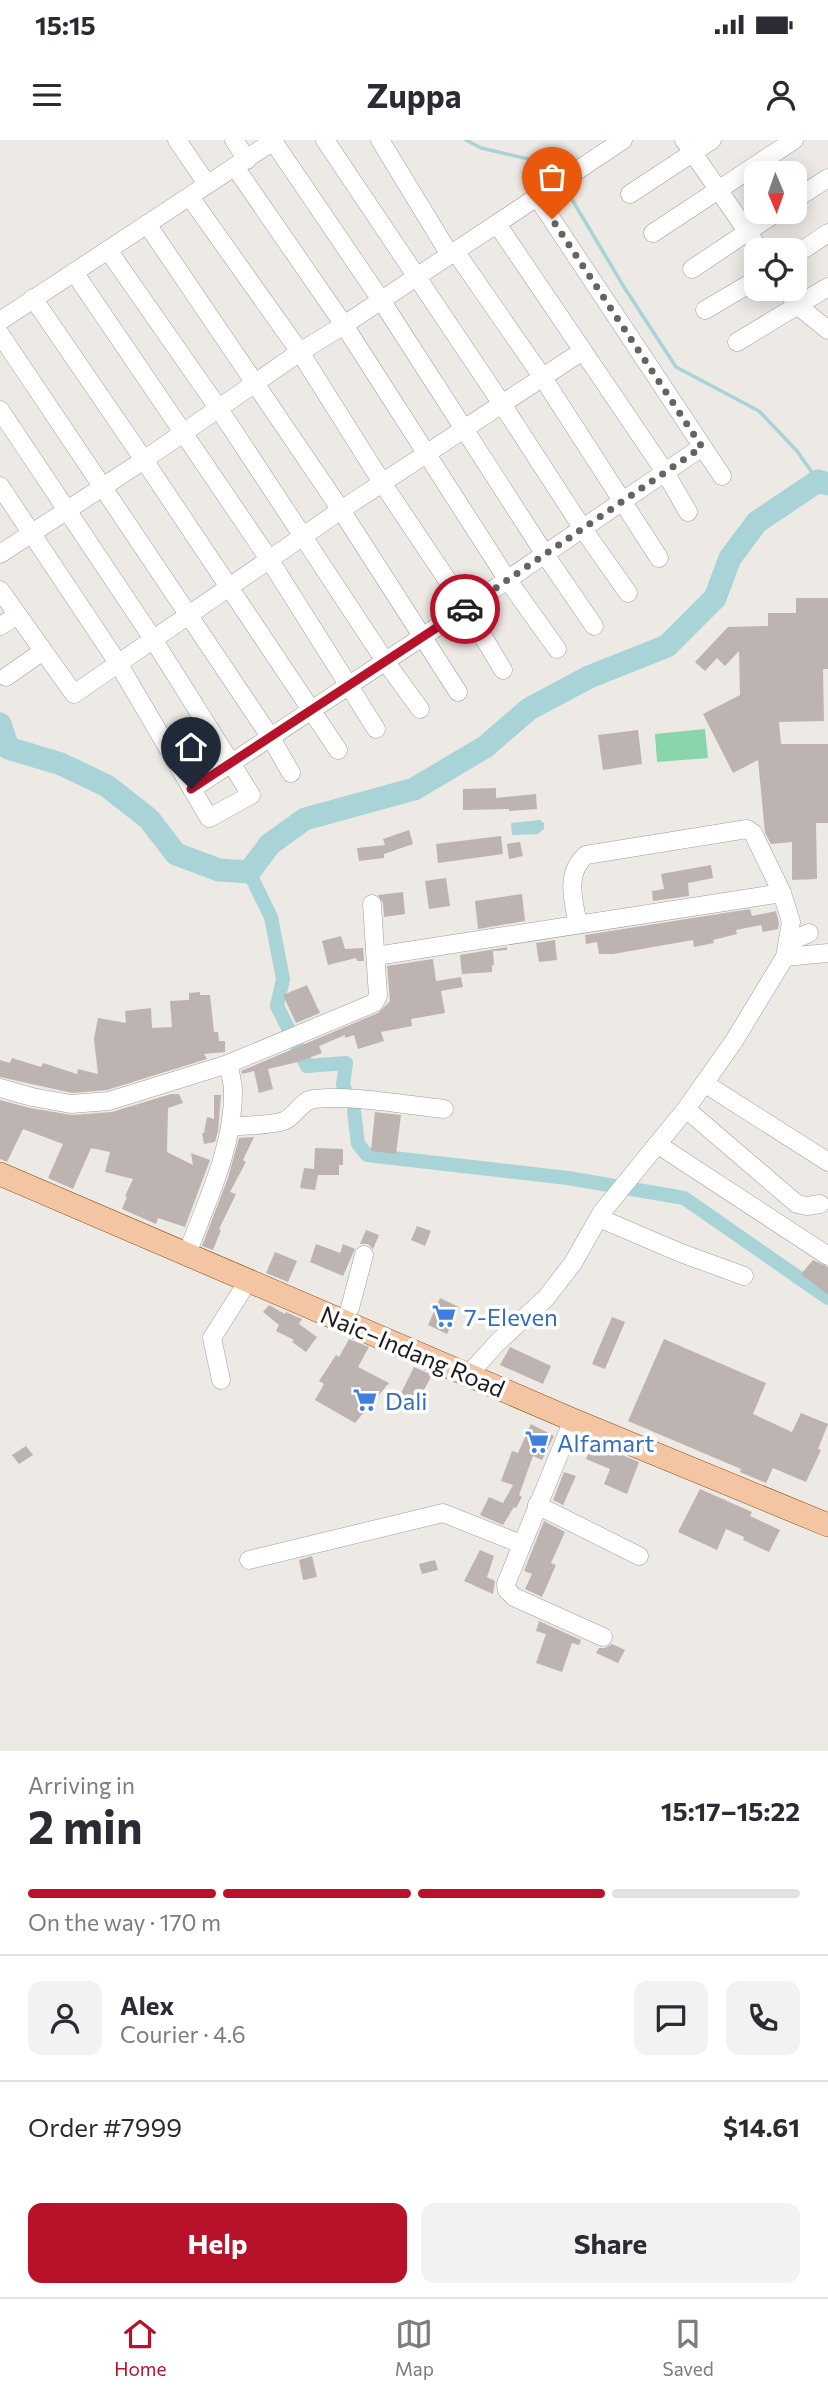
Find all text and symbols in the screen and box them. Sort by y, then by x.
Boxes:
text: 15:15 [35,9,96,40]
text: Zuppa [367,75,462,115]
icon: menu [28,76,66,114]
icon: person [762,76,800,114]
pin [522,147,582,219]
icon: bag [533,158,571,196]
north arrow [744,161,807,224]
map controls [744,161,807,301]
button: locate [744,238,807,301]
courier [430,574,500,644]
icon: car [446,590,484,628]
pin [161,717,221,789]
icon: home [172,728,210,766]
street label: Naic–Indang Road [317,1299,509,1403]
supermarket icon: 7-Eleven [430,1302,458,1330]
place label: 7-Eleven [464,1302,558,1331]
supermarket icon: Dali [351,1386,379,1414]
place label: Dali [385,1386,428,1415]
supermarket icon: Alfamart [523,1428,551,1456]
place label: Alfamart [557,1428,655,1457]
text: Arriving in [28,1771,135,1799]
text: 15:17–15:22 [661,1795,800,1826]
text: 2 min [28,1797,143,1853]
text: On the way · 170 m [28,1908,221,1936]
button: person [28,1981,102,2055]
button: chat [634,1981,708,2055]
button: phone [726,1981,800,2055]
text: Alex [120,1989,174,2020]
text: Courier · 4.6 [120,2020,246,2048]
text: Order #7999 [28,2111,182,2142]
text: $14.61 [723,2111,800,2142]
button: Help [28,2203,407,2283]
button: Share [421,2203,800,2283]
tab: Home [114,2315,166,2380]
tab: Map [395,2315,434,2380]
tab: Saved [662,2315,714,2380]

